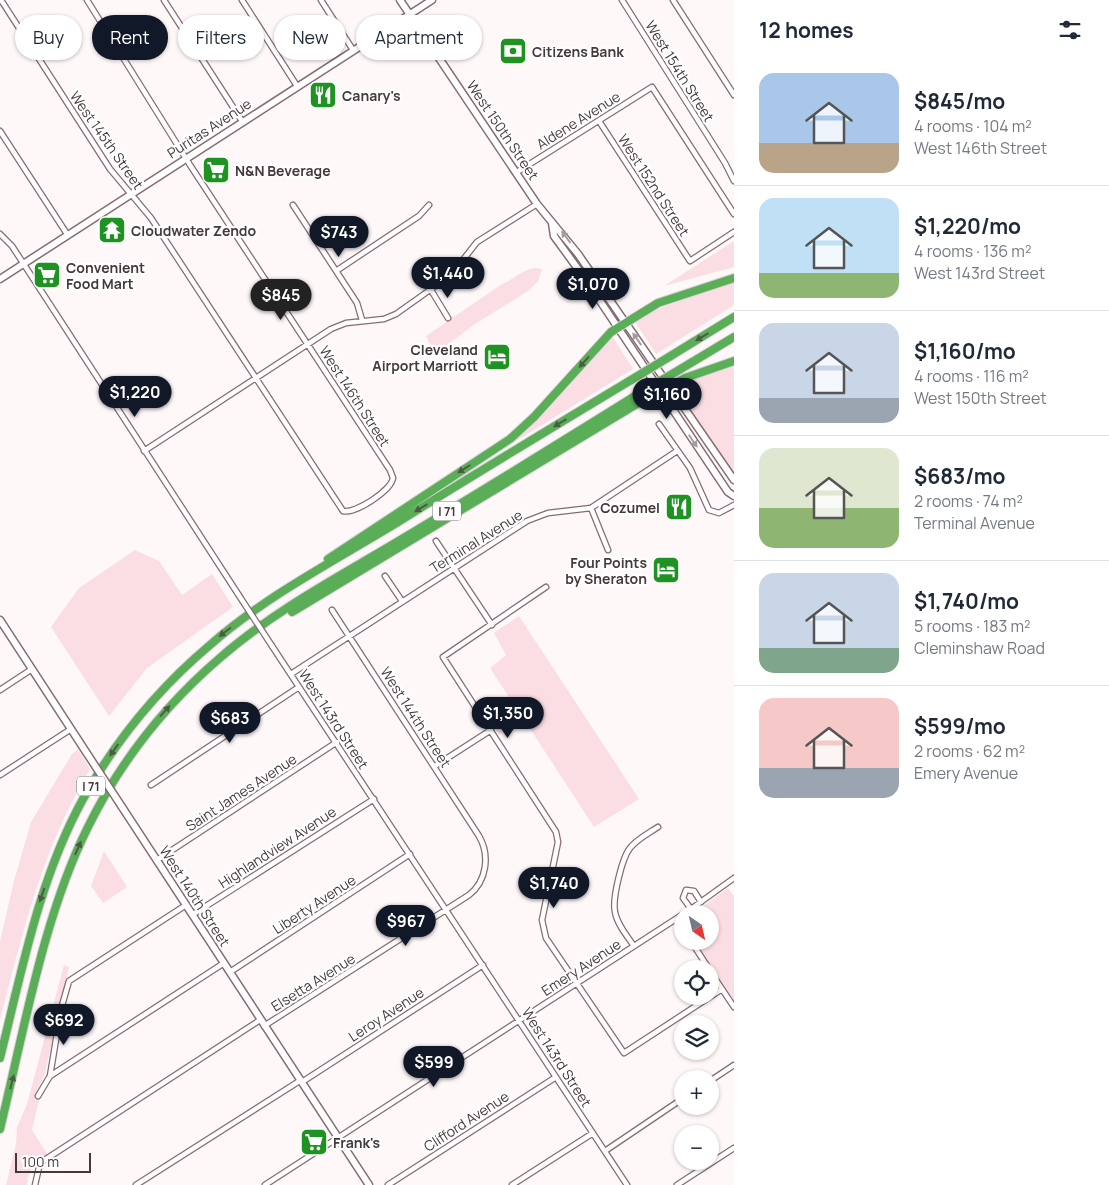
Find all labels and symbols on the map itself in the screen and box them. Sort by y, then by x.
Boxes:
street label: West 154th Street [641,17,719,125]
bank icon: Citizens Bank [498,36,528,66]
place label: Citizens Bank [532,42,624,61]
street label: West 150th Street [463,77,544,184]
restaurant icon: Canary's [308,80,338,110]
place label: Canary's [342,86,401,105]
street label: West 145th Street [66,87,148,193]
street label: Aldene Avenue [532,87,624,153]
street label: Puritas Avenue [163,94,255,162]
street label: West 152nd Street [614,130,694,240]
supermarket icon: N&N Beverage [201,155,231,185]
place label: N&N Beverage [235,161,331,180]
temple icon: Cloudwater Zendo [97,215,127,245]
pin: $743 [309,216,369,258]
place label: Cloudwater Zendo [131,221,256,240]
one-way arrow [561,230,571,244]
pin: $1,440 [407,256,489,299]
place label: Convenient Food Mart [66,258,145,293]
supermarket icon: Convenient Food Mart [32,260,62,290]
pin: $1,070 [552,268,634,310]
pin: $845 [251,278,311,321]
one-way arrow [632,332,642,346]
one-way arrow [695,332,708,341]
place label: Cleveland Airport Marriott [372,340,478,375]
street label: West 146th Street [315,342,395,450]
hotel icon: Cleveland Airport Marriott [482,342,512,372]
one-way arrow [578,355,590,367]
pin: $1,220 [94,376,176,418]
pin: $1,160 [626,378,708,420]
one-way arrow [553,419,566,428]
one-way arrow [688,434,698,447]
one-way arrow [457,465,470,474]
restaurant icon: Cozumel [664,492,694,522]
place label: Cozumel [600,498,660,517]
road number: I 71 [433,502,461,520]
one-way arrow [414,503,427,512]
street label: Terminal Avenue [426,505,526,577]
place label: Four Points by Sheraton [565,553,647,588]
hotel icon: Four Points by Sheraton [651,555,681,585]
one-way arrow [219,627,232,638]
street label: West 144th Street [376,663,456,771]
street label: West 143rd Street [295,666,373,773]
pin: $1,350 [467,696,549,739]
pin: $683 [200,702,260,744]
one-way arrow [160,705,171,718]
one-way arrow [109,743,119,757]
street label: Saint James Avenue [182,749,300,835]
road number: I 71 [77,776,105,796]
street label: Highlandview Avenue [214,802,340,892]
one-way arrow [74,841,82,855]
street label: West 140th Street [155,842,235,950]
pin: $1,740 [513,866,595,909]
street label: Liberty Avenue [269,870,359,938]
one-way arrow [38,888,46,903]
pin: $967 [376,904,436,947]
north arrow [674,905,719,950]
street label: Emery Avenue [538,934,624,1000]
street label: Elsetta Avenue [267,949,359,1015]
street label: Leroy Avenue [345,983,427,1045]
pin: $692 [34,1004,94,1046]
street label: West 143rd Street [518,1004,596,1111]
pin: $599 [404,1046,464,1088]
one-way arrow [8,1074,16,1089]
street label: Clifford Avenue [420,1086,512,1156]
supermarket icon: Frank's [299,1127,329,1157]
place label: Frank's [333,1133,381,1152]
scale bar [15,1150,91,1173]

